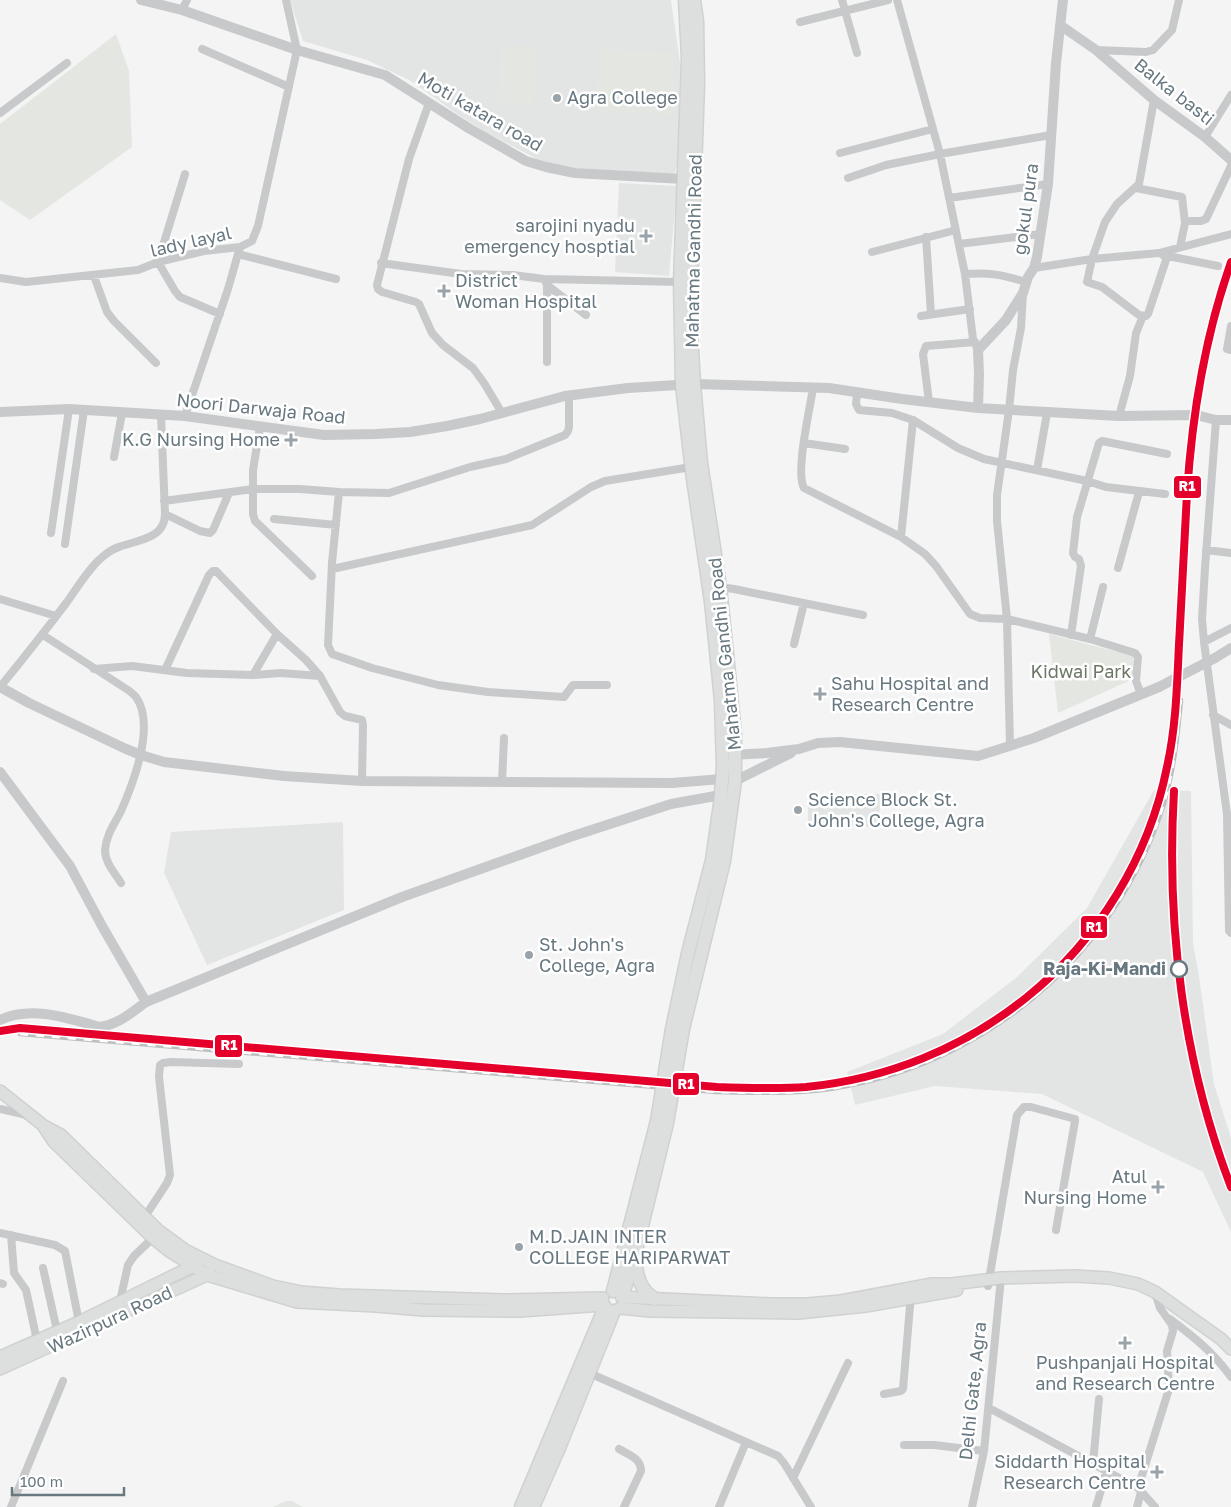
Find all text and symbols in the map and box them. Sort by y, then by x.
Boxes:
street label: Balka basti [1130,53,1219,129]
street label: Moti katara road [414,66,547,156]
place label: Agra College [567,86,678,108]
marker: Agra College [551,92,563,104]
street label: Mahatma Gandhi Road [680,154,706,348]
street label: gokul pura [1008,162,1042,256]
place label: sarojini nyadu emergency hosptial [464,214,635,257]
street label: lady layal [148,221,234,261]
marker: sarojini nyadu emergency hosptial [639,229,653,243]
place label: District Woman Hospital [455,269,597,312]
marker: District Woman Hospital [437,284,451,298]
street label: Noori Darwaja Road [176,388,347,428]
place label: K.G Nursing Home [122,428,280,450]
marker: K.G Nursing Home [284,433,298,447]
line badge: R1 [1173,475,1202,499]
text: R1 [1179,477,1195,494]
street label: Mahatma Gandhi Road [703,556,745,752]
park label: Kidwai Park [1031,660,1132,682]
place label: Sahu Hospital and Research Centre [831,672,989,715]
marker: Sahu Hospital and Research Centre [813,687,827,701]
place label: Science Block St. John's College, Agra [808,788,985,831]
marker: Science Block St. John's College, Agra [792,804,804,816]
line badge: R1 [1080,915,1108,939]
text: R1 [1086,918,1102,935]
place label: St. John's College, Agra [539,933,655,976]
marker: St. John's College, Agra [523,949,535,961]
place label: Raja-Ki-Mandi [1043,957,1166,979]
marker: Raja-Ki-Mandi [1170,960,1188,978]
line badge: R1 [214,1034,243,1058]
text: R1 [221,1036,237,1053]
line badge: R1 [672,1072,700,1096]
text: R1 [678,1075,694,1092]
place label: Atul Nursing Home [1024,1165,1147,1208]
marker: Atul Nursing Home [1151,1180,1165,1194]
place label: M.D.JAIN INTER COLLEGE HARIPARWAT [529,1225,730,1268]
marker: M.D.JAIN INTER COLLEGE HARIPARWAT [513,1241,525,1253]
street label: Wazirpura Road [44,1281,176,1358]
street label: Delhi Gate, Agra [954,1321,990,1461]
marker: Pushpanjali Hospital and Research Centre [1118,1336,1132,1350]
place label: Pushpanjali Hospital and Research Centre [1035,1351,1215,1394]
place label: Siddarth Hospital Research Centre [994,1450,1146,1493]
scale bar [12,1464,125,1496]
marker: Siddarth Hospital Research Centre [1150,1465,1164,1479]
text: 100 m [20,1472,63,1490]

